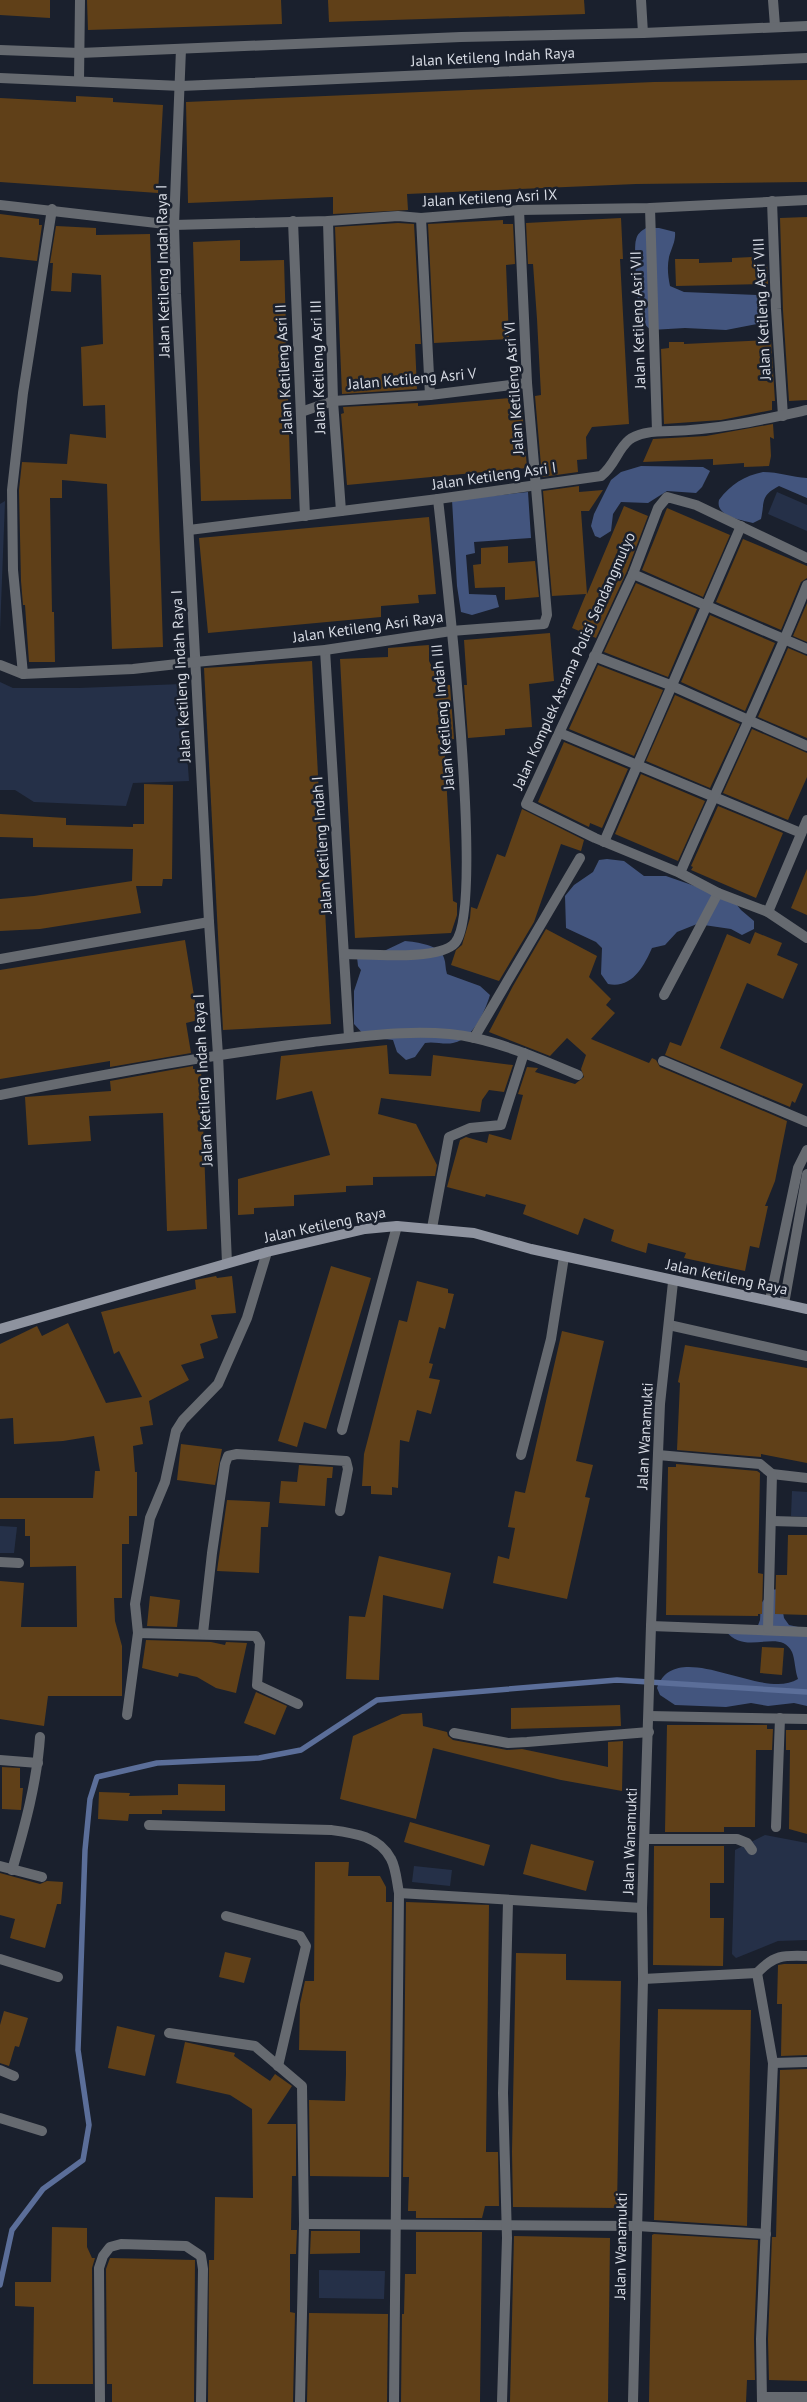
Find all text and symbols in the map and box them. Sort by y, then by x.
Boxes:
street label: Jalan Ketileng Indah Raya [409,43,575,70]
street label: Jalan Ketileng Asri IX [421,184,558,211]
street label: Jalan Ketileng Indah Raya I [151,185,174,358]
street label: Jalan Ketileng Asri VIII [748,238,775,382]
street label: Jalan Ketileng Asri VII [626,251,649,390]
street label: Jalan Ketileng Asri III [306,300,329,435]
street label: Jalan Ketileng Asri II [271,304,296,435]
street label: Jalan Ketileng Asri VI [499,321,528,456]
street label: Jalan Ketileng Asri V [346,363,478,394]
street label: Jalan Ketileng Asri I [430,457,557,494]
street label: Jalan Komplek Asrama Polisi Sendangmulyo [508,529,639,793]
street label: Jalan Ketileng Indah Raya I [166,589,195,764]
street label: Jalan Ketileng Asri Raya [291,607,444,647]
street label: Jalan Ketileng Indah III [427,643,458,792]
street label: Jalan Ketileng Indah I [307,776,336,915]
street label: Jalan Ketileng Indah Raya I [188,993,217,1168]
street label: Jalan Ketileng Raya [261,1202,387,1247]
street label: Jalan Ketileng Raya [664,1254,790,1299]
street label: Jalan Wanamukti [632,1382,657,1491]
street label: Jalan Wanamukti [618,1787,641,1896]
street label: Jalan Wanamukti [610,2192,631,2301]

